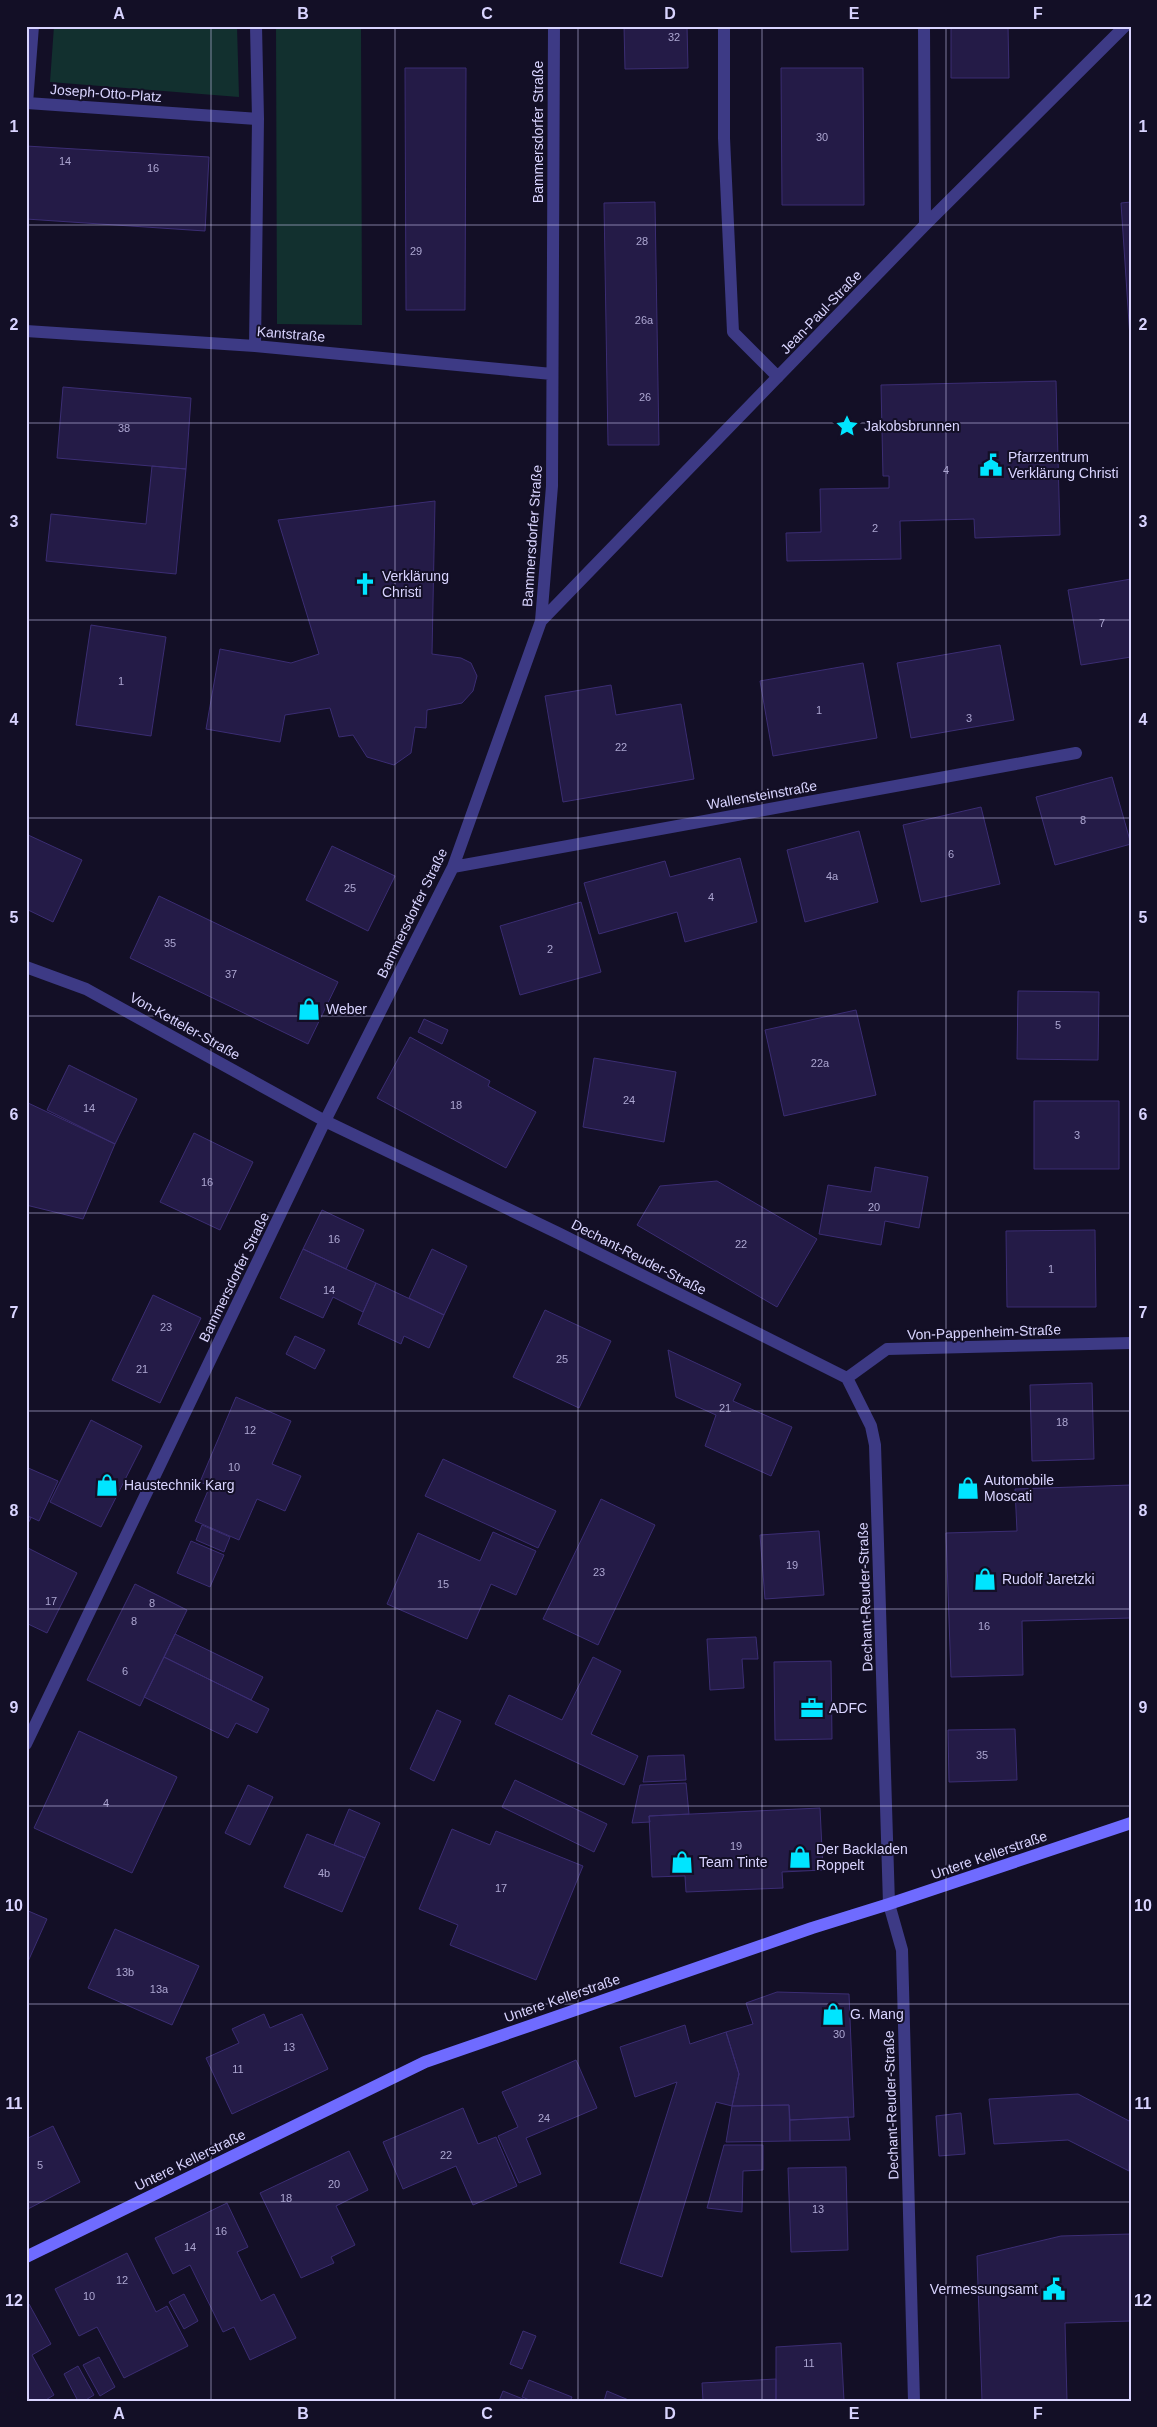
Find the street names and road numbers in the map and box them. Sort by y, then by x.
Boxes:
street label: Bammersdorfer Straße [530,61,546,203]
street label: Joseph-Otto-Platz [50,81,162,105]
street label: Jean-Paul-Straße [777,267,865,357]
street label: Kantstraße [256,323,326,345]
street label: Bammersdorfer Straße [519,464,545,608]
street label: Wallensteinstraße [706,777,819,813]
street label: Bammersdorfer Straße [374,845,450,980]
street label: Von-Ketteler-Straße [127,989,243,1063]
street label: Bammersdorfer Straße [196,1209,272,1344]
street label: Dechant-Reuder-Straße [569,1216,709,1298]
street label: Von-Pappenheim-Straße [907,1321,1061,1343]
street label: Dechant-Reuder-Straße [854,1522,876,1672]
street label: Untere Kellerstraße [929,1828,1049,1882]
street label: Untere Kellerstraße [502,1971,622,2025]
street label: Dechant-Reuder-Straße [880,2030,902,2180]
street label: Untere Kellerstraße [132,2126,248,2194]

